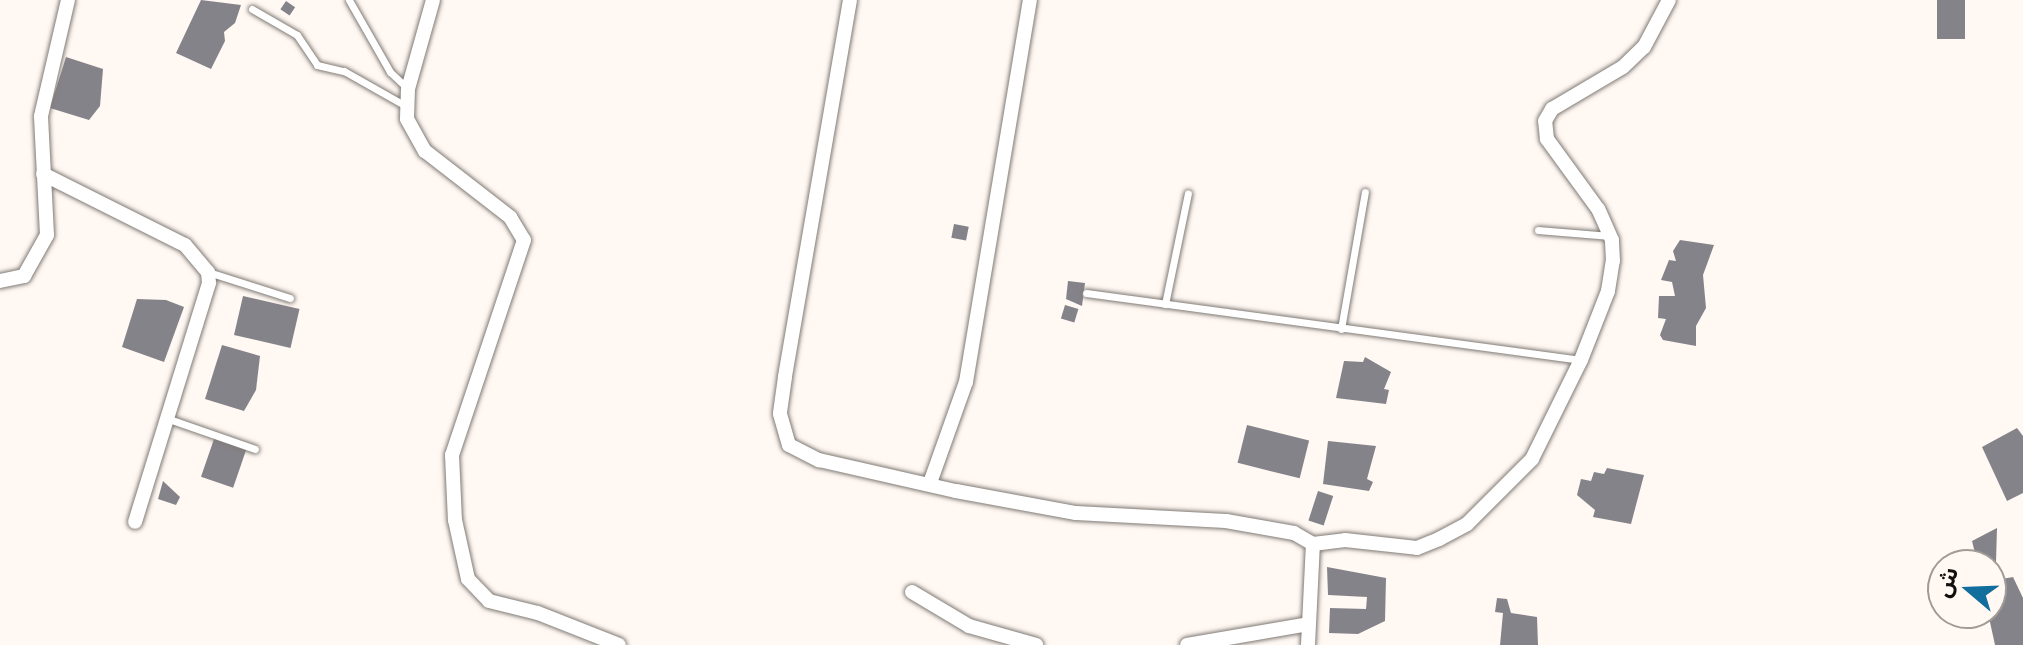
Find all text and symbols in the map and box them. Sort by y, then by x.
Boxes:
north arrow [1927,549,2007,629]
text: ش [1927,563,1964,601]

